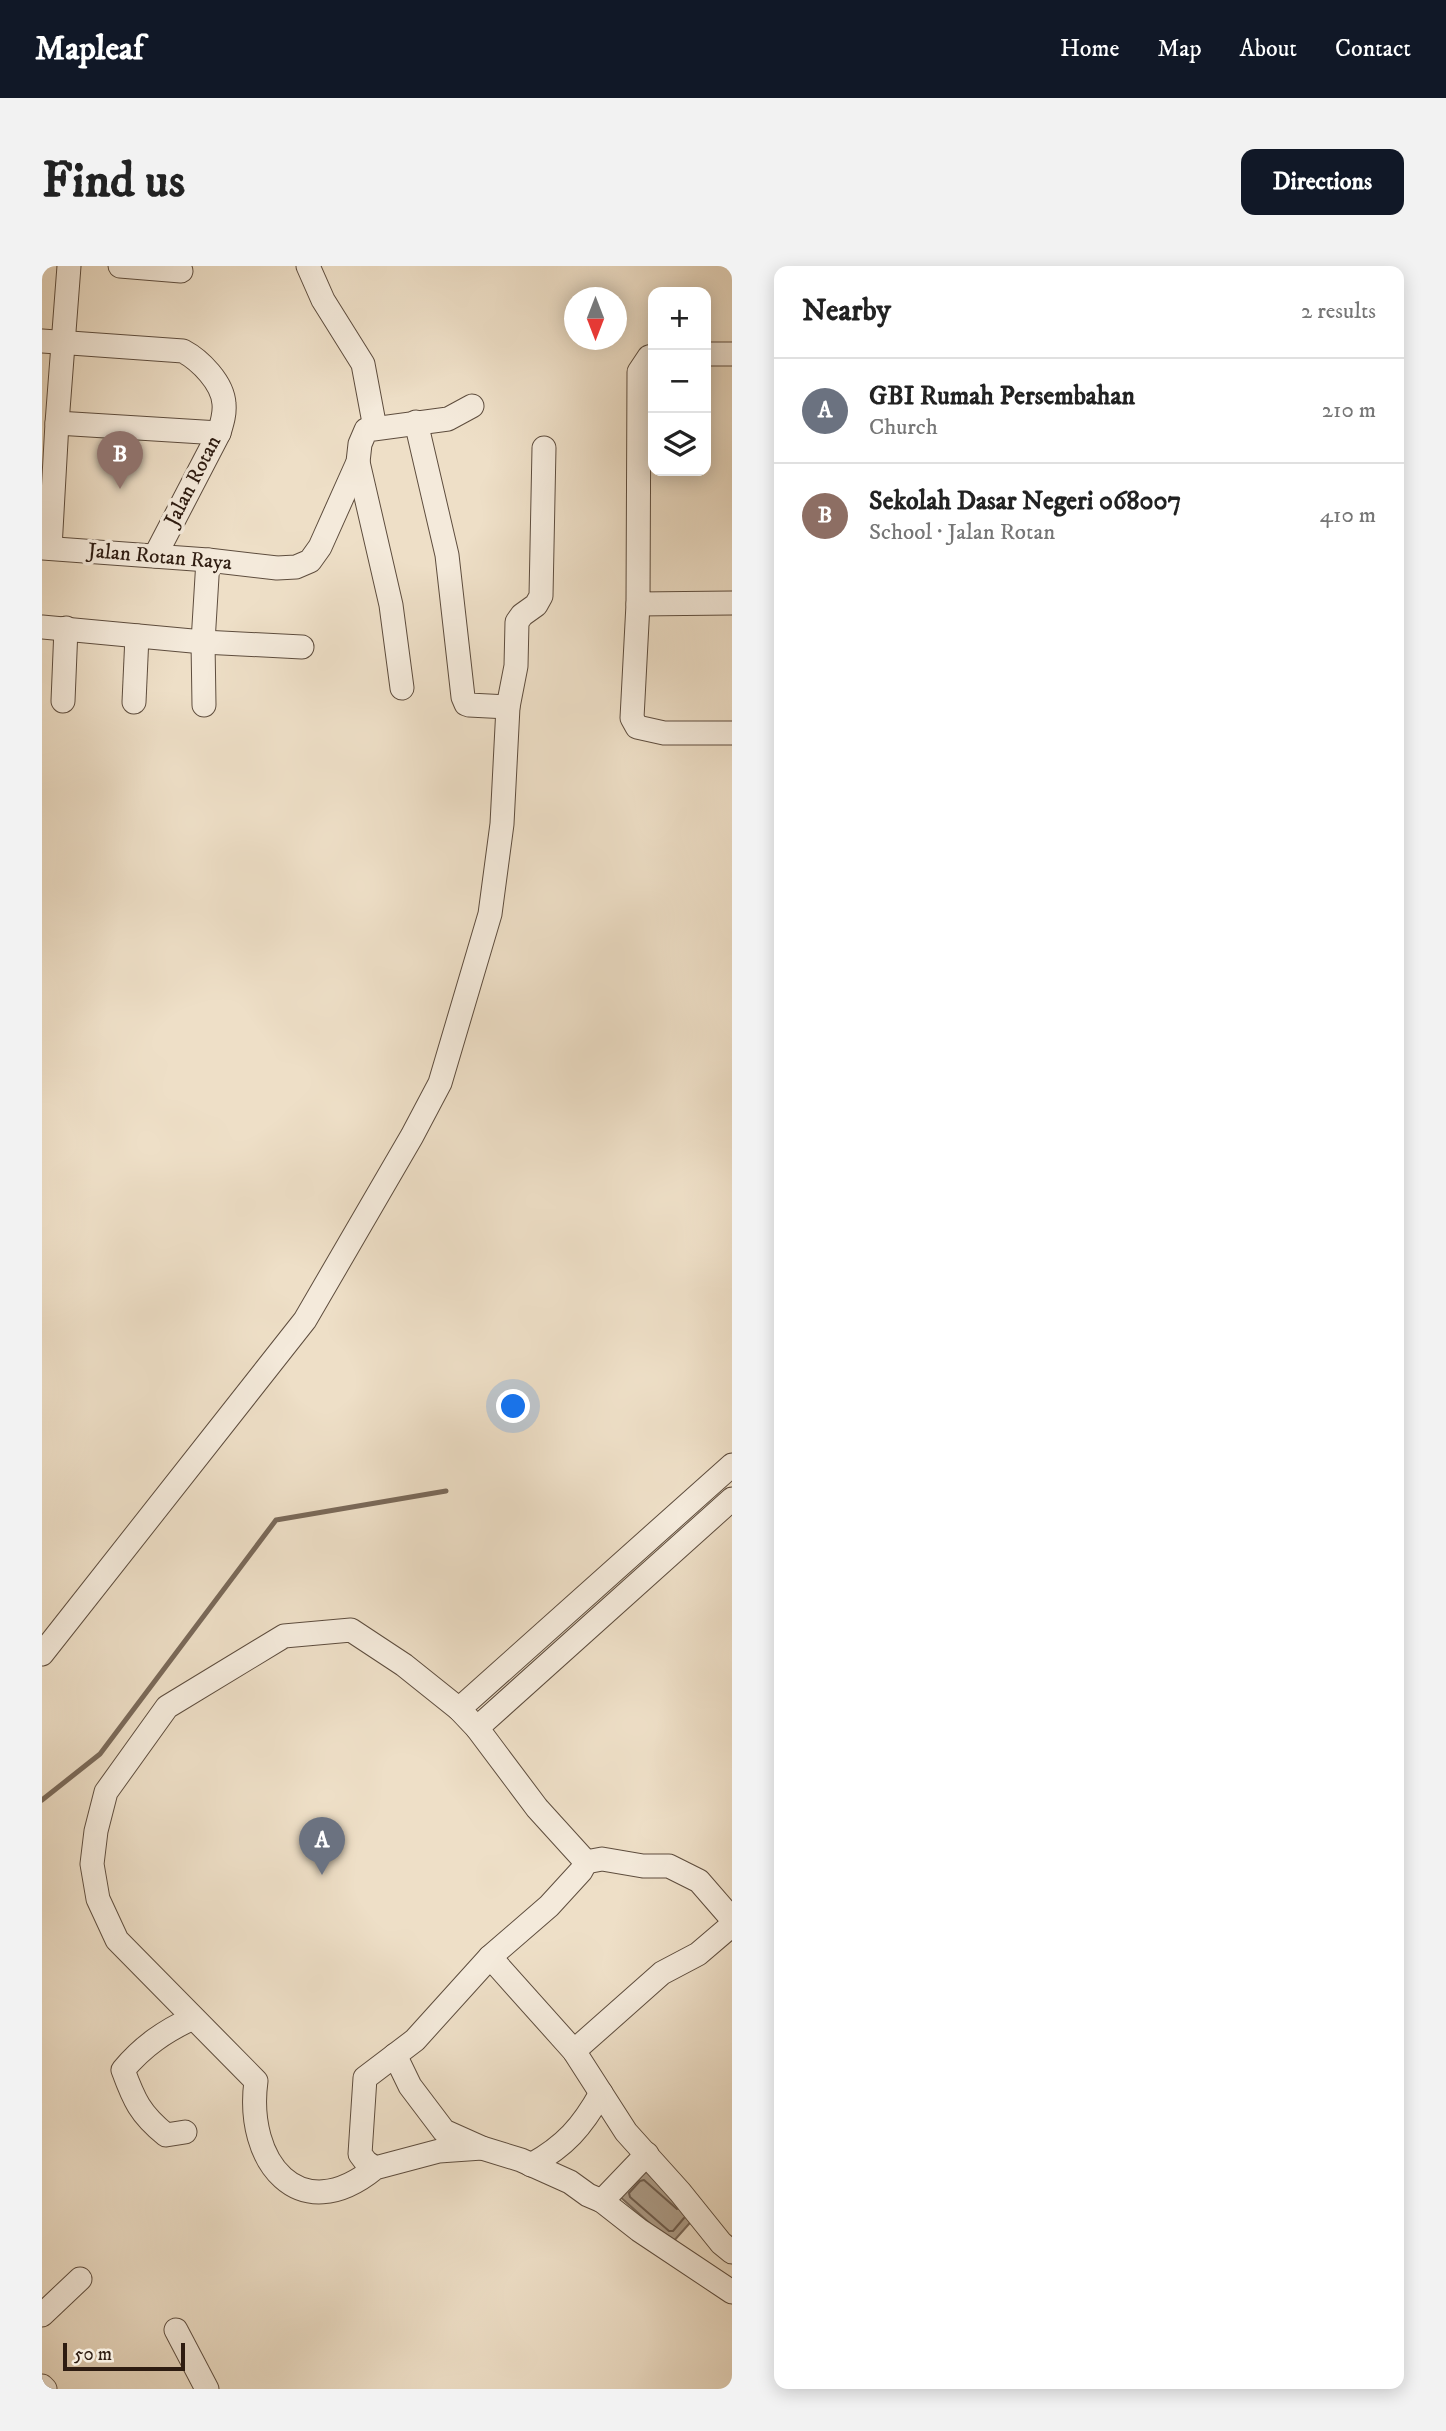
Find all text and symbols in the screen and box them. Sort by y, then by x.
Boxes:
text: Mapleaf [35,29,144,70]
text: Home [1060,34,1119,64]
text: Map [1157,34,1202,64]
text: About [1240,34,1297,64]
text: Contact [1335,34,1411,64]
button: Directions [1241,149,1404,215]
text: Find us [42,151,185,213]
north arrow [564,287,627,350]
map controls [648,287,711,476]
button: + [648,287,711,350]
text: Nearby [802,293,891,330]
text: 2 results [1301,297,1376,326]
button: − [648,350,711,413]
text: GBI Rumah Persembahan [869,380,1135,413]
text: A [818,396,832,425]
text: 210 m [1322,396,1376,425]
button: layers [648,413,711,476]
text: Church [869,413,938,442]
pin: B [97,431,143,489]
street label: Jalan Rotan [158,431,227,532]
text: Sekolah Dasar Negeri 068007 [869,485,1181,518]
text: B [818,501,832,530]
text: 410 m [1320,501,1376,530]
text: School · Jalan Rotan [869,518,1055,547]
street label: Jalan Rotan Raya [85,538,233,576]
your location [496,1389,530,1423]
pin: A [299,1817,345,1875]
scale bar [63,2340,186,2372]
text: 50 m [74,2343,112,2366]

